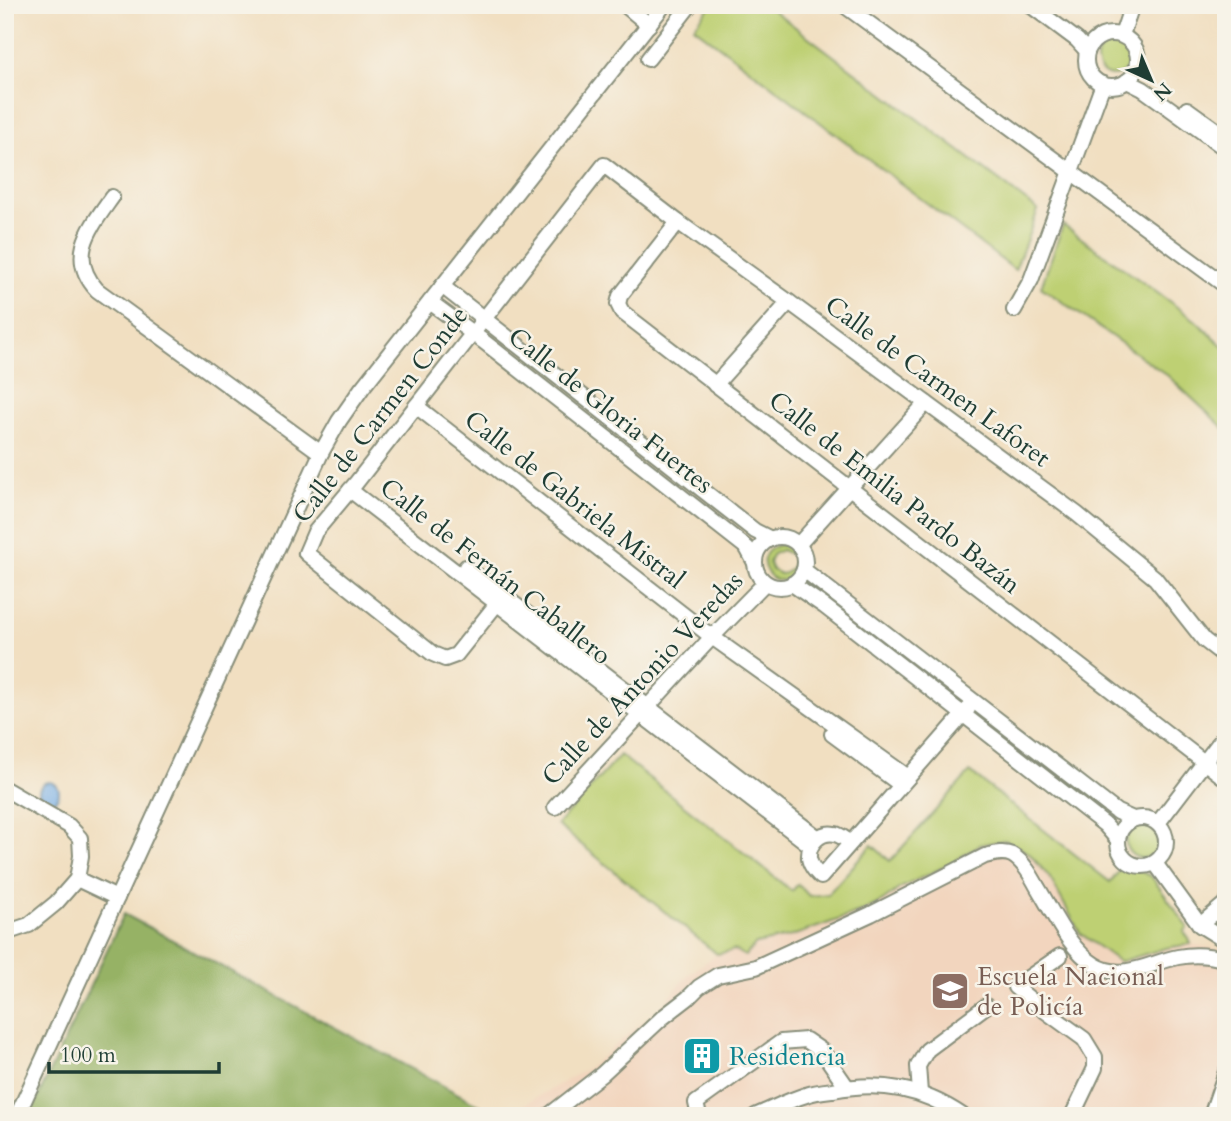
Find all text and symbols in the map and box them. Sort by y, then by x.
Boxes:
north arrow [1116,46,1186,116]
text: N [1147,76,1177,107]
street label: Calle de Carmen Laforet [818,288,1057,475]
street label: Calle de Carmen Conde [285,299,476,530]
street label: Calle de Gloria Fuertes [501,319,720,501]
street label: Calle de Emilia Pardo Bazán [761,383,1028,602]
street label: Calle de Gabriela Mistral [457,402,693,597]
street label: Calle de Fernán Caballero [373,470,619,673]
street label: Calle de Antonio Veredas [534,564,751,793]
place label: Escuela Nacional de Policía [977,959,1164,1024]
school or university icon: Escuela Nacional de Policía [929,970,971,1012]
scale bar [49,1030,219,1074]
building icon: Residencia [681,1035,723,1077]
place label: Residencia [729,1039,846,1074]
text: 100 m [60,1041,116,1070]

